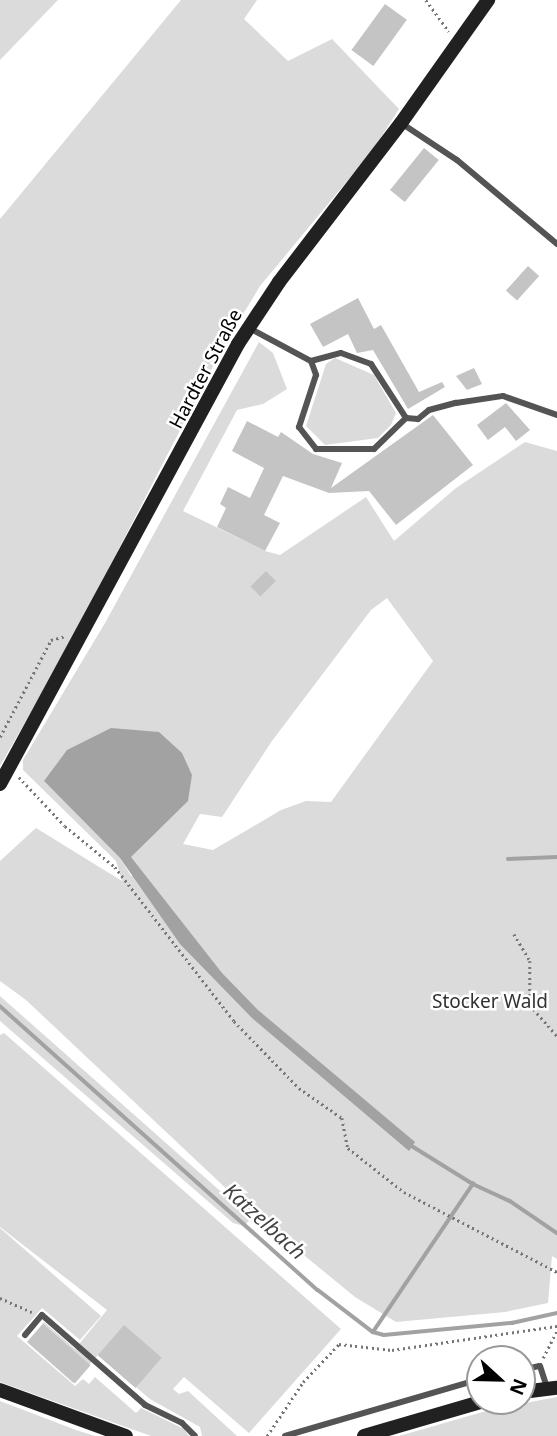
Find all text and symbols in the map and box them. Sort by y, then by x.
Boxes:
street label: Hardter Straße [165,305,247,433]
park label: Stocker Wald [432,991,548,1013]
water label: Katzelbach [219,1178,311,1264]
north arrow [466,1345,536,1415]
text: N [504,1375,534,1399]

